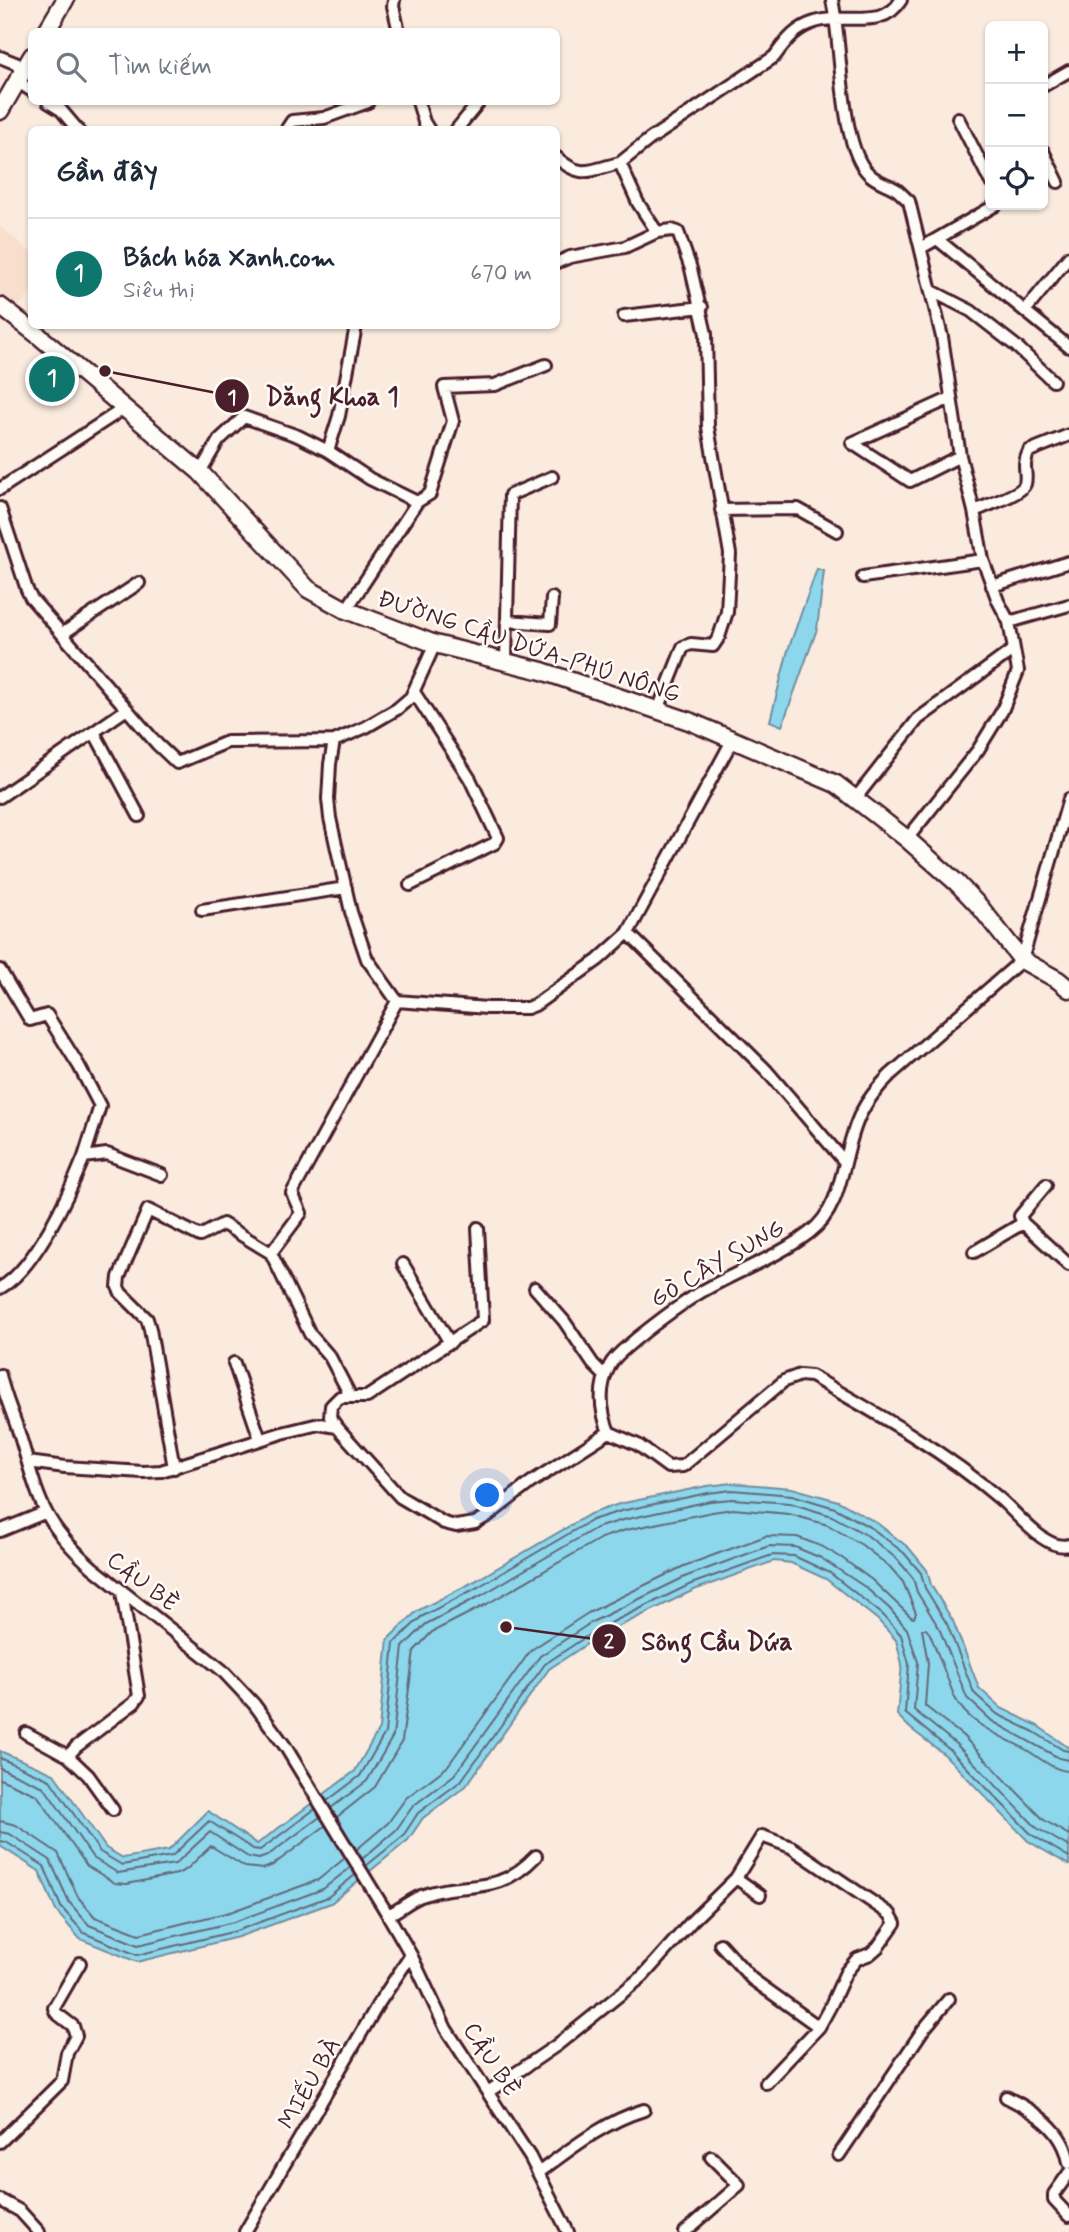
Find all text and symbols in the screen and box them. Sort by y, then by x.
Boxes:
map controls [985,21,1048,210]
button: + [985,21,1048,84]
search box [28,28,560,105]
icon: search [52,48,90,86]
text: Tìm kiếm [108,50,212,84]
button: − [985,84,1048,147]
button: locate [985,147,1048,210]
text: Gần đây [56,152,158,191]
text: Bách hóa Xanh.com [123,242,335,276]
text: 1 [74,259,84,289]
text: 670 m [470,259,532,289]
text: Siêu thị [123,276,194,306]
pin: 1 [29,353,75,405]
callout: Dăng Khoa 1 [214,373,414,420]
text: Dăng Khoa 1 [265,381,399,418]
text: 1 [227,384,237,412]
street label: ĐƯỜNG CẦU DỨA-PHÚ NÔNG [373,583,684,711]
street label: GÒ CÂY SUNG [645,1213,791,1315]
your location [470,1478,504,1512]
street label: CẦU BÈ [100,1544,185,1620]
callout: Sông Cầu Dứa [591,1618,807,1665]
text: Sông Cầu Dứa [641,1626,793,1663]
text: 2 [604,1628,615,1656]
street label: CẦU BÈ [455,2016,527,2103]
street label: MIẾU BÀ [271,2032,349,2135]

